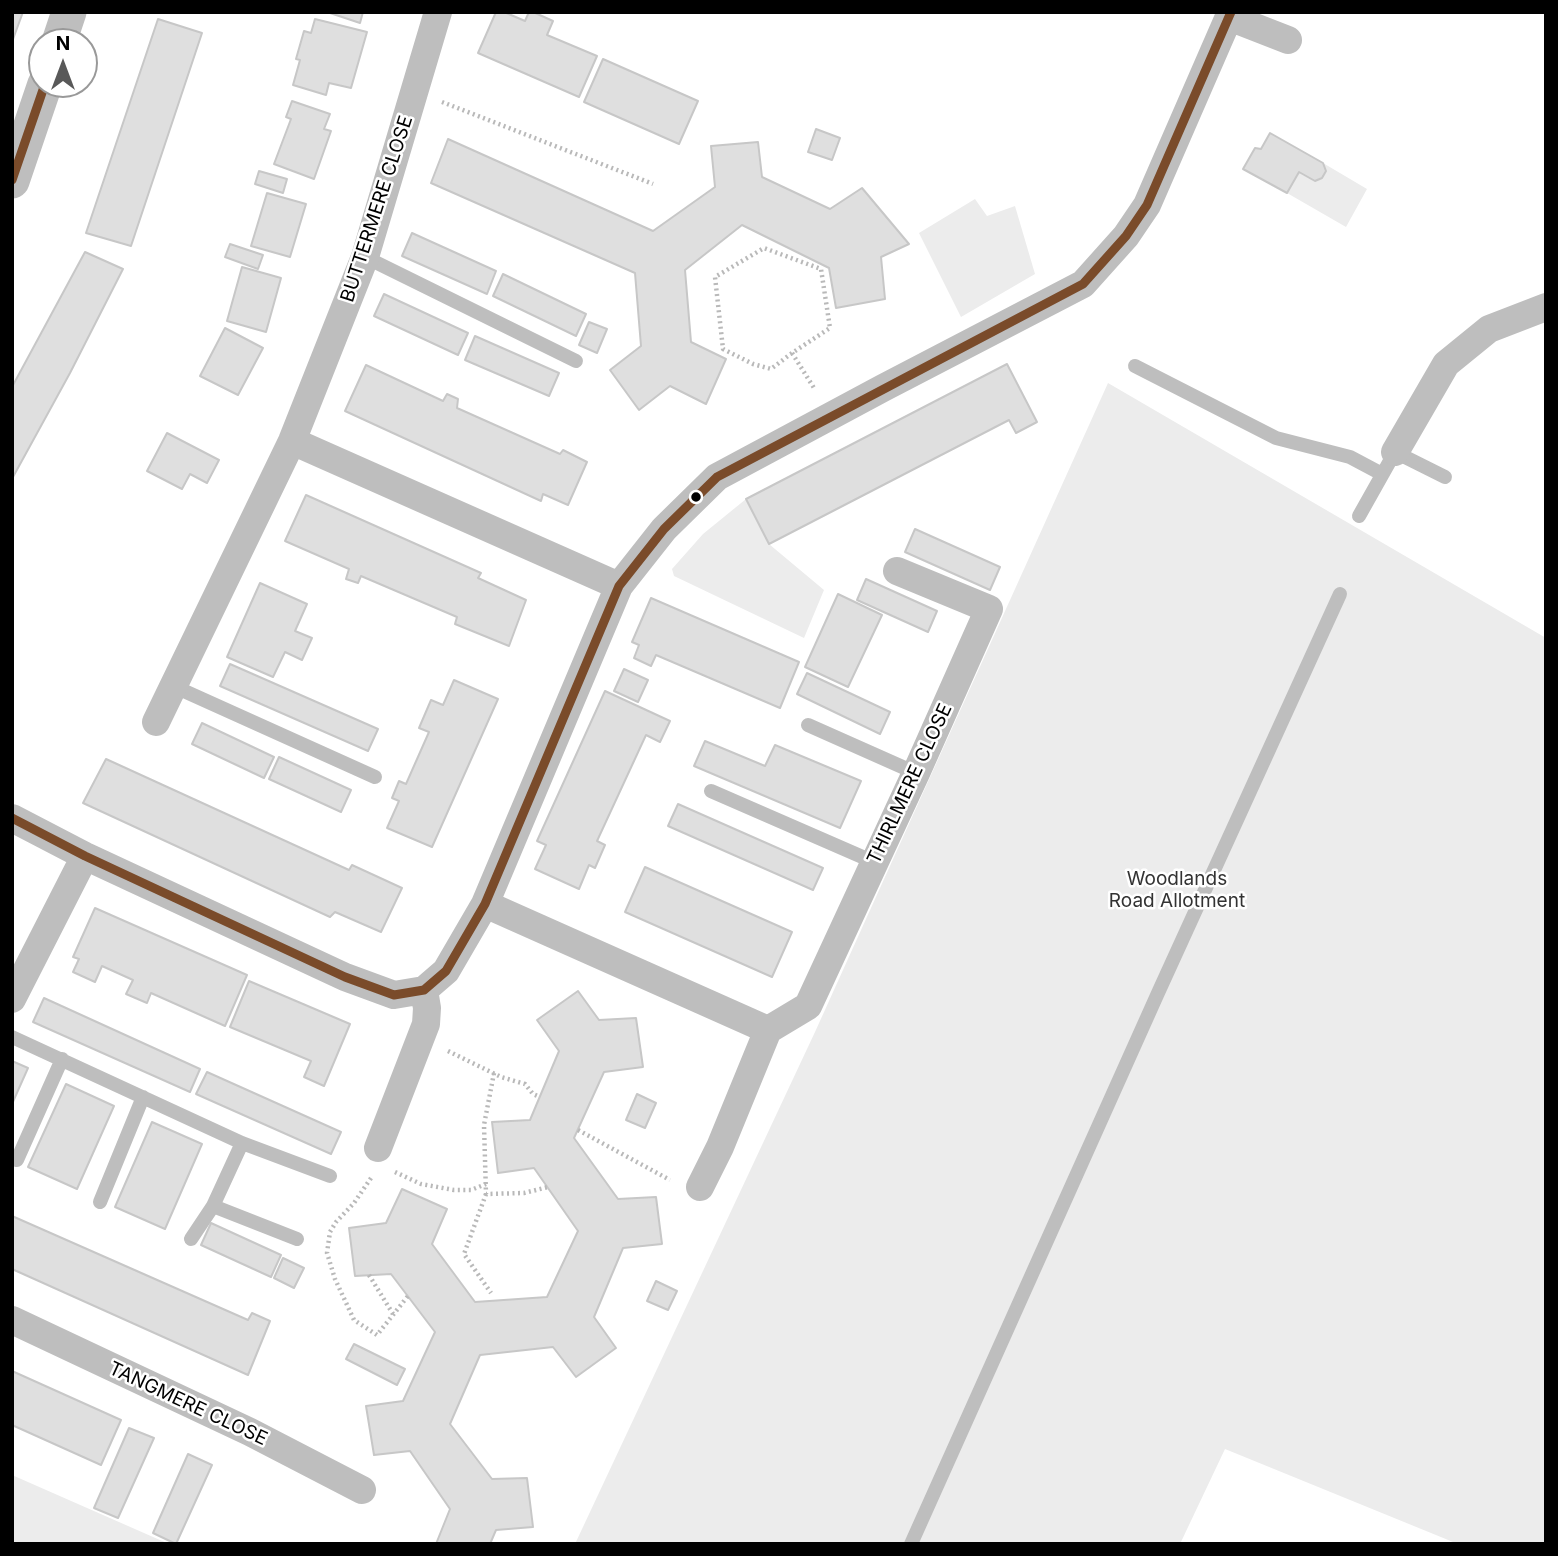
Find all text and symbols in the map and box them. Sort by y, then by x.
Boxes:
north arrow [28,28,98,98]
text: N [56,32,70,55]
street label: BUTTERMERE CLOSE [336,113,418,305]
unlabelled marker [689,490,703,504]
street label: THIRLMERE CLOSE [863,700,957,868]
park label: Woodlands Road Allotment [1109,868,1245,912]
street label: TANGMERE CLOSE [105,1357,271,1451]

